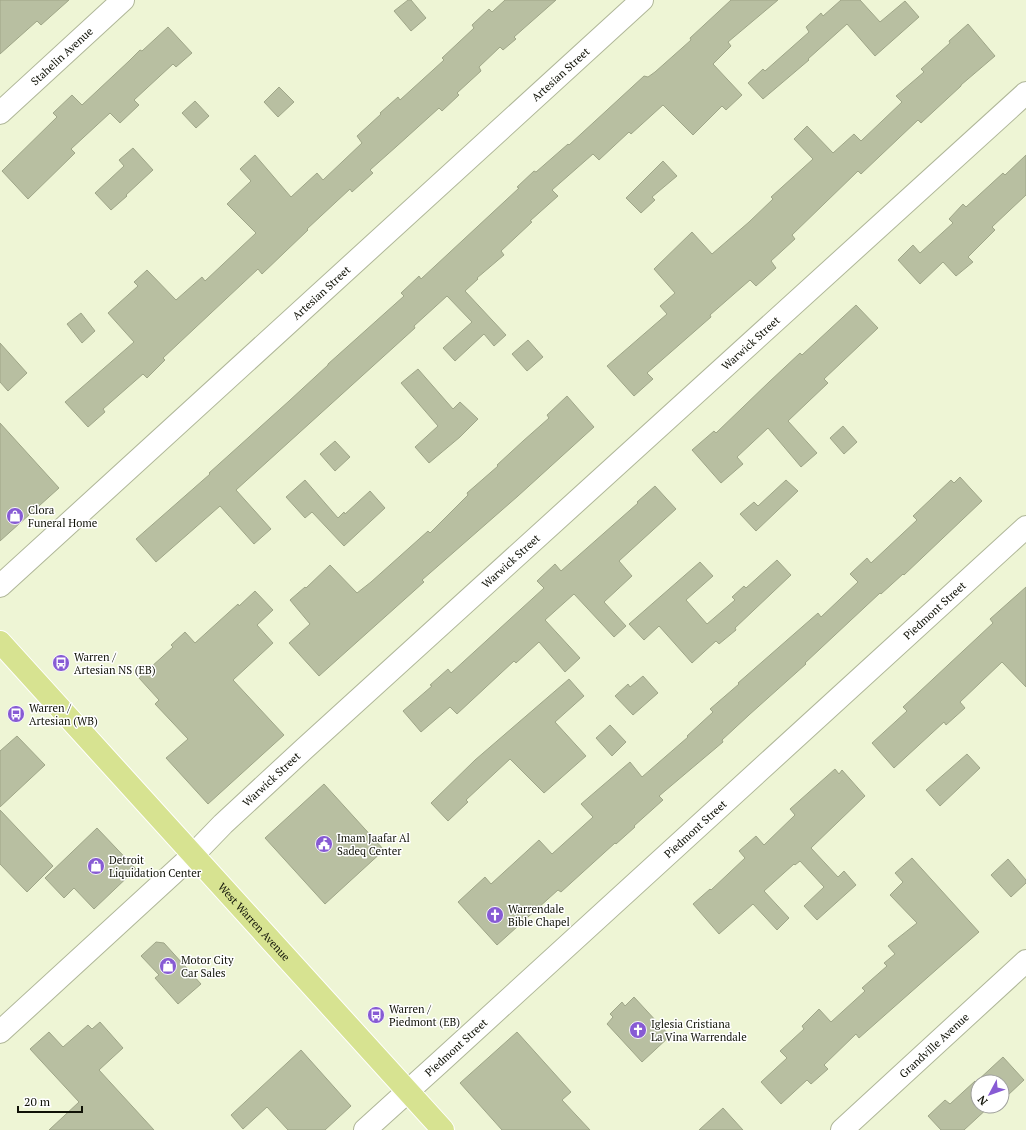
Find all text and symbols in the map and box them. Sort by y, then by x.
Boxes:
street label: Stahelin Avenue [28,24,96,88]
street label: Artesian Street [529,44,593,104]
street label: Artesian Street [289,263,353,323]
street label: Warwick Street [719,313,783,373]
place label: Clora Funeral Home [28,503,98,530]
shop icon: Clora Funeral Home [5,506,25,526]
street label: Warwick Street [479,531,543,591]
street label: Piedmont Street [900,578,969,643]
place label: Warren / Artesian NS (EB) [74,650,156,677]
bus stop icon: Warren / Artesian NS (EB) [51,653,71,673]
place label: Warren / Artesian (WB) [29,701,98,728]
bus stop icon: Warren / Artesian (WB) [6,704,26,724]
street label: Warwick Street [240,749,303,809]
street label: Piedmont Street [661,797,730,861]
place label: Imam Jaafar Al Sadeq Center [337,831,410,858]
public building icon: Imam Jaafar Al Sadeq Center [314,834,334,854]
place label: Detroit Liquidation Center [109,853,202,880]
shop icon: Detroit Liquidation Center [86,856,106,876]
street label: West Warren Avenue [215,880,293,964]
place label: Warrendale Bible Chapel [508,902,570,929]
church icon: Warrendale Bible Chapel [485,905,505,925]
place label: Motor City Car Sales [181,953,234,980]
shop icon: Motor City Car Sales [158,956,178,976]
place label: Warren / Piedmont (EB) [389,1002,460,1029]
bus stop icon: Warren / Piedmont (EB) [366,1005,386,1025]
street label: Grandville Avenue [896,1010,972,1081]
street label: Piedmont Street [422,1015,490,1079]
place label: Iglesia Cristiana La Vina Warrendale [651,1017,747,1044]
church icon: Iglesia Cristiana La Vina Warrendale [628,1020,648,1040]
north arrow [970,1074,1010,1114]
scale bar [18,1088,82,1114]
text: N [974,1092,990,1108]
text: 20 m [24,1094,51,1109]

